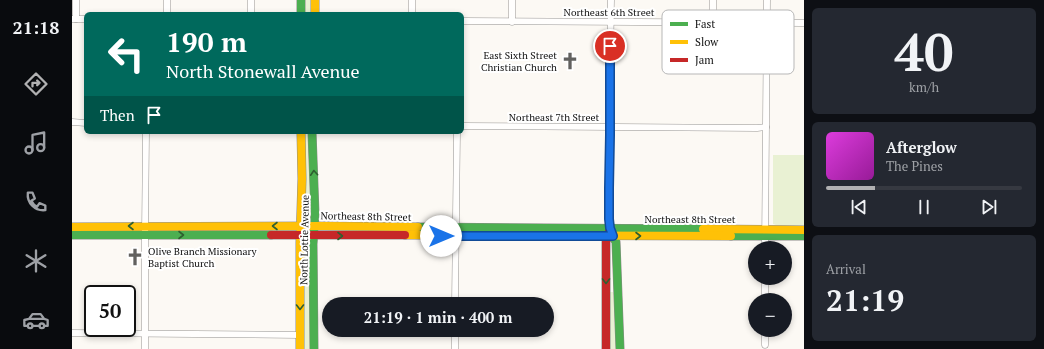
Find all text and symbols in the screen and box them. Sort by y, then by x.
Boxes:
street label: Northeast 6th Street [564,6,655,19]
legend [662,10,794,74]
text: 21:18 [13,15,59,39]
text: Fast [695,17,715,31]
text: 40 [895,17,953,86]
text: 190 m [166,23,247,60]
icon: left [100,28,152,80]
pin [593,29,627,63]
icon: arrive [599,35,621,57]
text: Slow [695,35,719,49]
place label: East Sixth Street Christian Church [481,49,557,74]
church icon: East Sixth Street Christian Church [560,51,580,71]
text: Jam [695,53,714,67]
text: North Stonewall Avenue [166,59,360,83]
icon: directions [22,70,50,98]
text: km/h [909,78,939,96]
icon: arrive [143,104,165,126]
text: Then [100,105,135,125]
street label: Northeast 7th Street [509,111,599,124]
icon: music [22,129,50,157]
text: Afterglow [886,137,957,157]
text: The Pines [886,157,943,175]
one-way arrow [309,170,318,176]
icon: phone [22,188,50,216]
street label: North Lottie Avenue [297,195,312,285]
icon: previous [848,196,870,218]
icon: pause [913,196,935,218]
icon: next [978,196,1000,218]
street label: Northeast 8th Street [320,209,412,224]
street label: Northeast 8th Street [645,213,736,226]
position arrow [420,215,462,257]
one-way arrow [128,222,134,230]
one-way arrow [272,222,278,230]
one-way arrow [178,231,184,239]
one-way arrow [337,232,343,240]
one-way arrow [635,232,641,240]
map controls [748,241,792,337]
button: + [748,241,792,285]
place label: Olive Branch Missionary Baptist Church [148,245,258,270]
icon: climate [22,247,50,275]
church icon: Olive Branch Missionary Baptist Church [125,247,145,267]
text: Arrival [826,260,866,278]
one-way arrow [602,278,610,284]
text: 21:19 [826,280,904,320]
speed limit sign: 50 [84,285,136,337]
button: − [748,293,792,337]
one-way arrow [296,304,304,310]
icon: car [22,306,50,334]
text: 21:19 · 1 min · 400 m [364,307,512,327]

